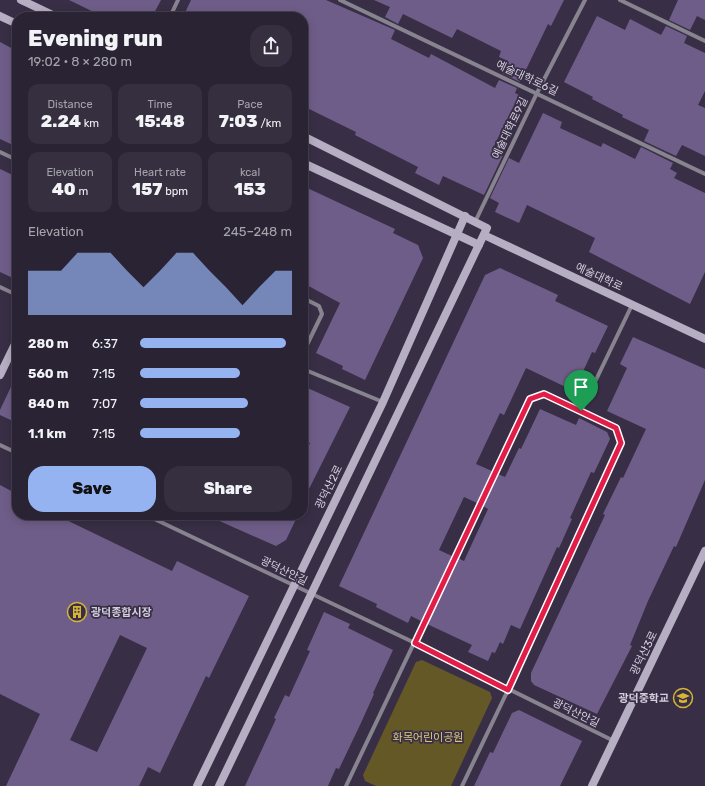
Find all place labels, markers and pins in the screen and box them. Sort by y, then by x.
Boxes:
pin [564,370,598,411]
building icon: 광덕종합시장 [66,601,88,623]
place label: 광덕종합시장 [91,606,152,619]
school or university icon: 광덕중학교 [672,687,694,709]
place label: 광덕중학교 [618,692,669,705]

